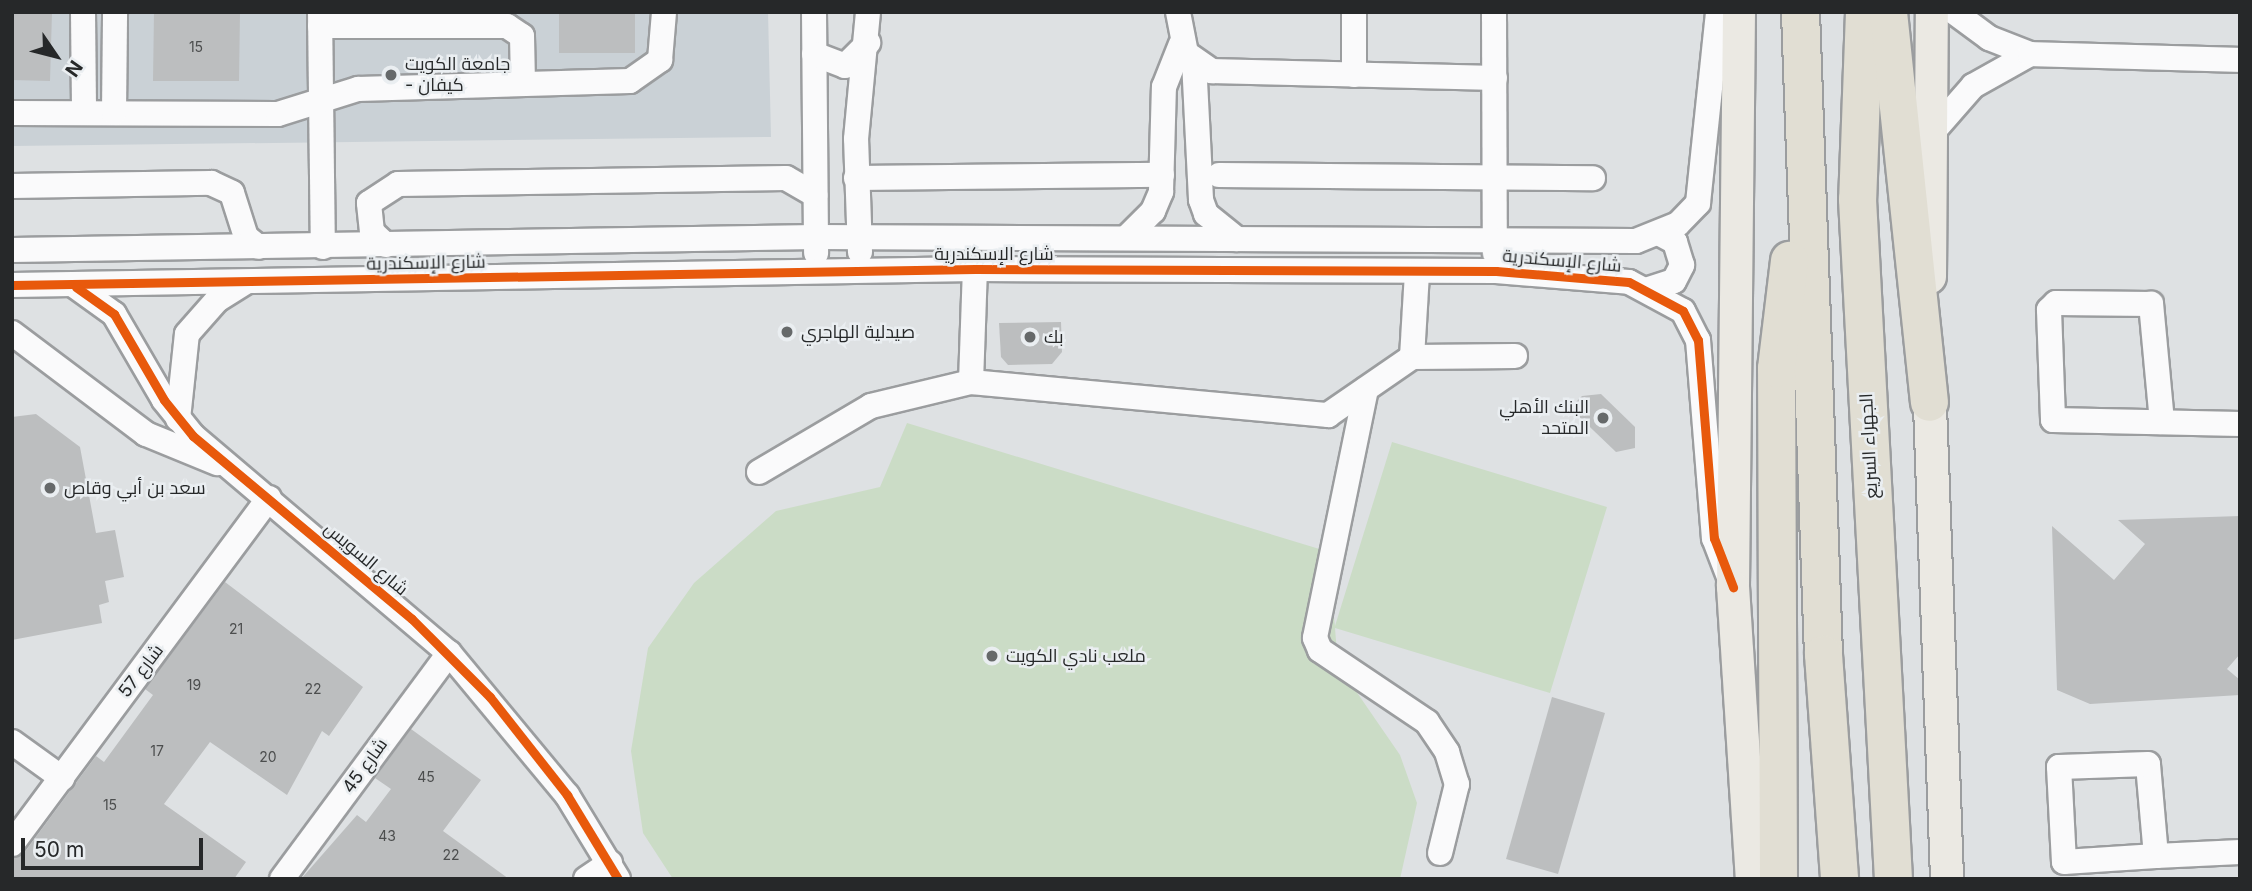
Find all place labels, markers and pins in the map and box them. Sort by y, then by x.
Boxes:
place label: جامعة الكويت - كيفان [405,54,510,96]
marker: جامعة الكويت - كيفان [383,67,399,83]
place label: صيدلية الهاجري [801,321,915,343]
marker: صيدلية الهاجري [779,324,795,340]
place label: بك [1044,326,1064,348]
marker: بك [1022,329,1038,345]
place label: البنك الأهلي المتحد [1499,397,1589,440]
marker: البنك الأهلي المتحد [1595,410,1611,426]
place label: سعد بن أبي وقاص [64,477,206,499]
marker: سعد بن أبي وقاص [42,480,58,496]
place label: ملعب نادي الكويت [1006,645,1146,667]
marker: ملعب نادي الكويت [984,648,1000,664]

